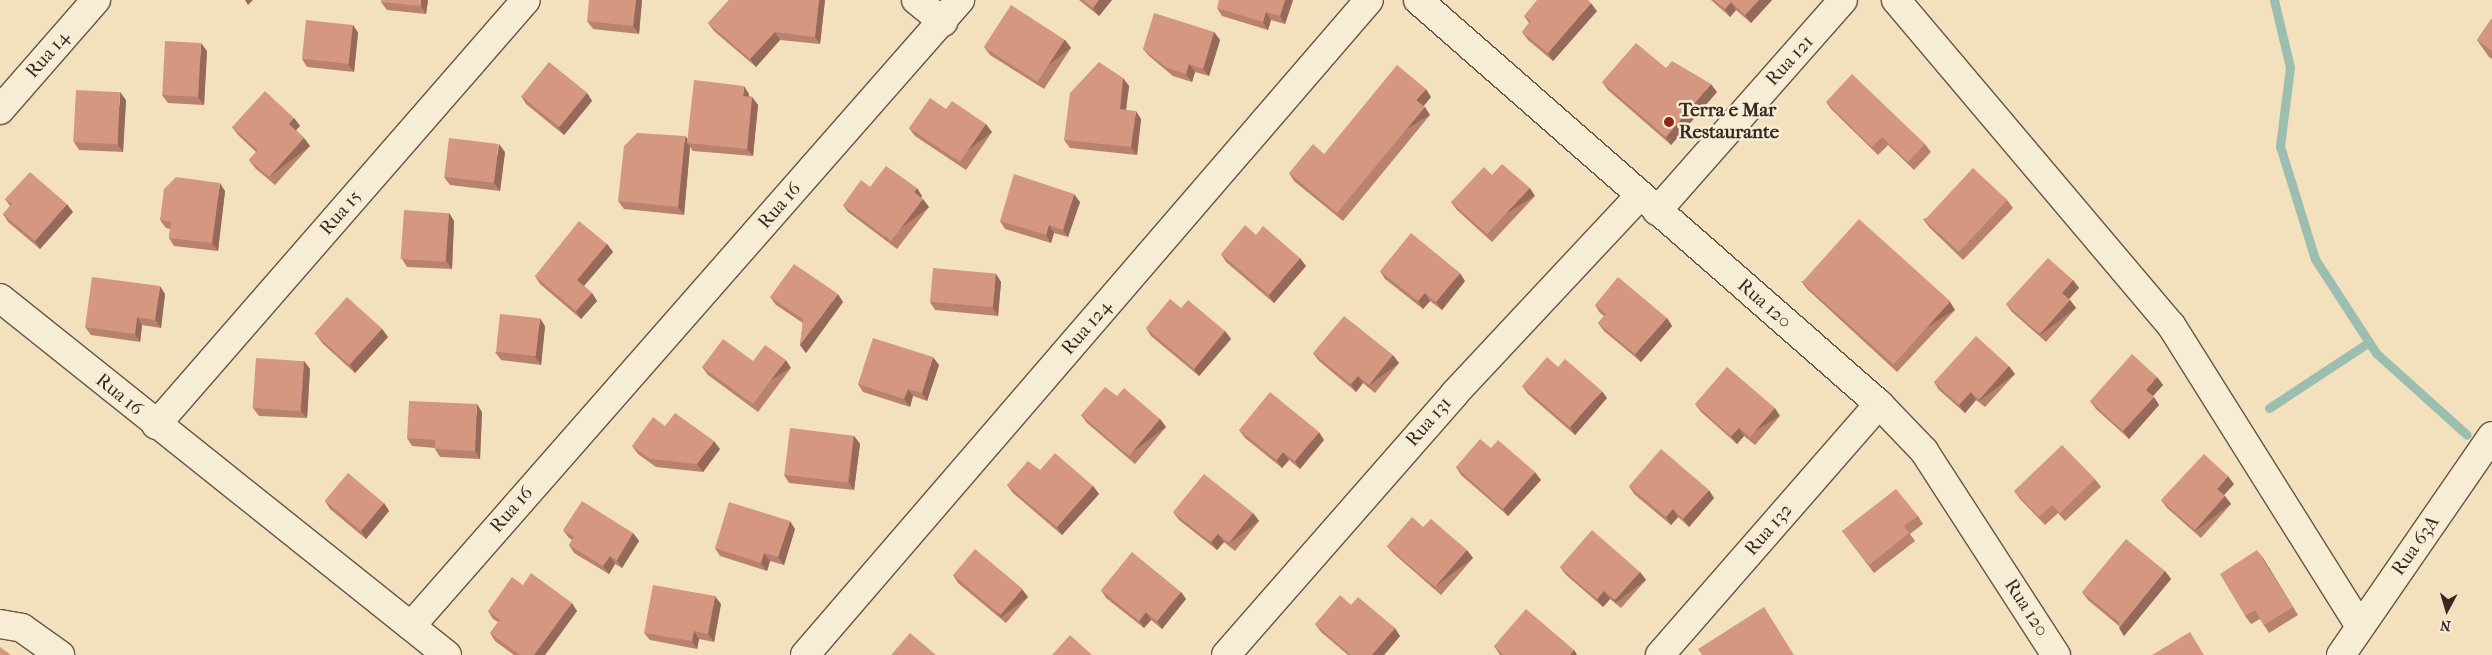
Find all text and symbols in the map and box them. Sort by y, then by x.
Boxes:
street label: Rua 14 [21,27,75,83]
street label: Rua 121 [1761,31,1819,91]
place label: Terra e Mar Restaurante [1679,100,1779,144]
marker: Terra e Mar Restaurante [1663,116,1675,128]
street label: Rua 16 [754,178,806,234]
street label: Rua 15 [315,186,367,240]
street label: Rua 120 [1732,274,1796,334]
street label: Rua 124 [1057,296,1117,360]
street label: Rua 16 [91,369,147,421]
street label: Rua 131 [1401,392,1457,452]
street label: Rua 16 [486,482,538,538]
street label: Rua 132 [1740,499,1798,561]
street label: Rua 63A [2387,512,2445,580]
street label: Rua 120 [1999,575,2053,641]
north arrow [2422,585,2472,635]
text: N [2439,616,2452,634]

